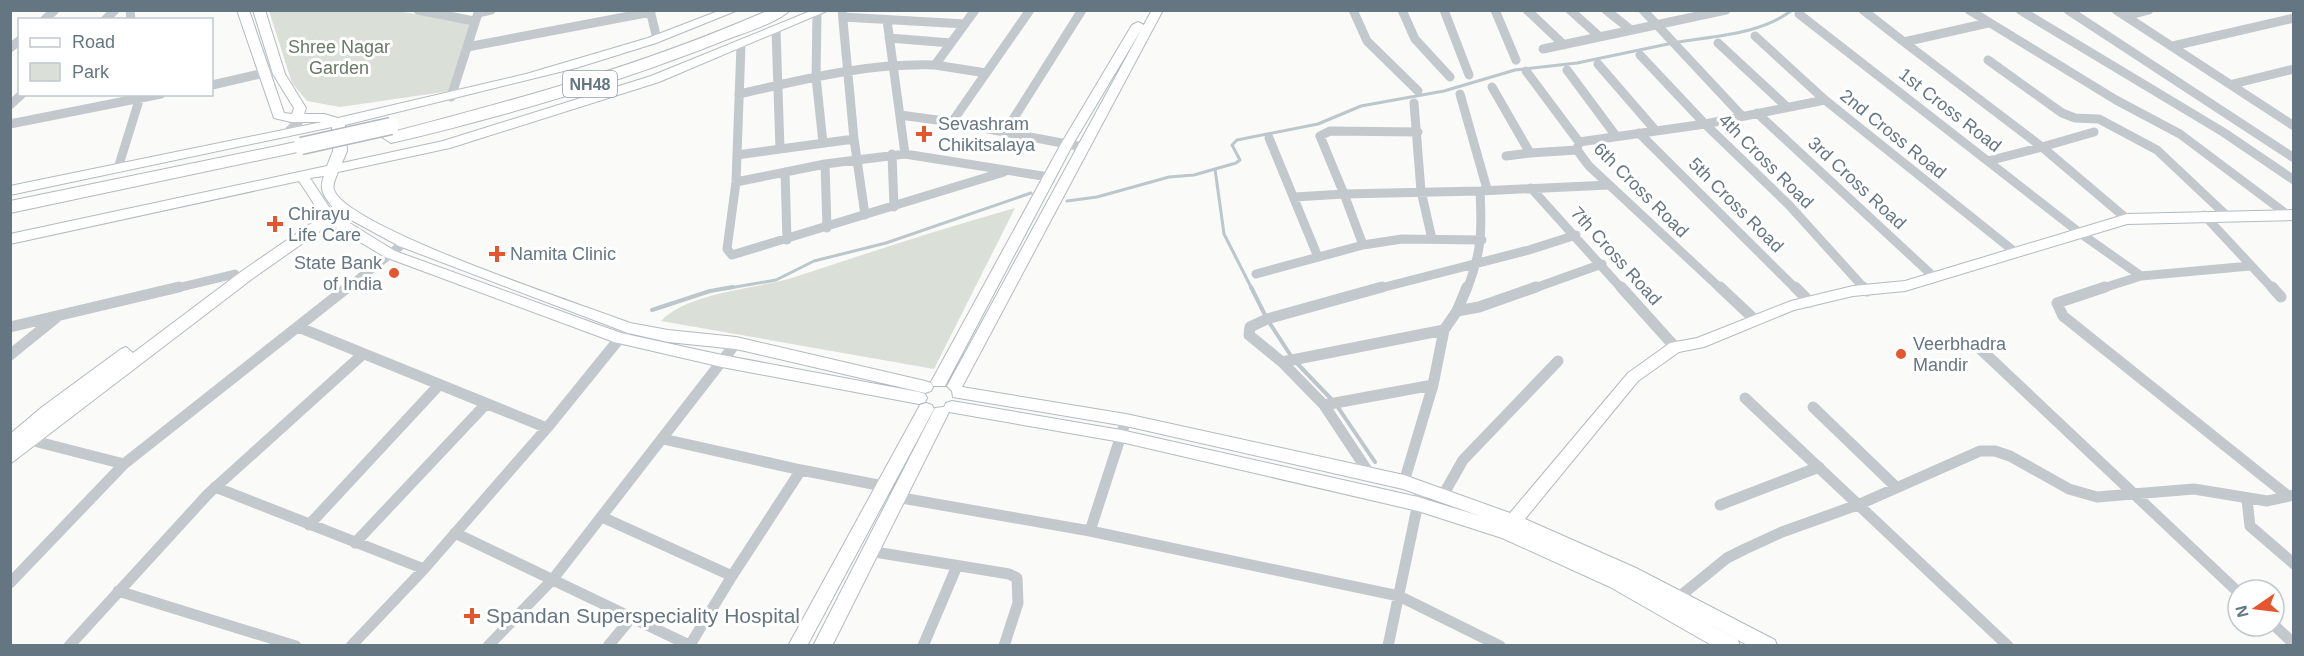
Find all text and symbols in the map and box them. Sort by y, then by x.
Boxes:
legend [18,18,213,96]
text: Road [72,32,115,52]
park label: Shree Nagar Garden [288,37,390,78]
text: Park [72,62,110,82]
street label: 1st Cross Road [1895,64,2005,156]
road number: NH48 [563,71,617,97]
street label: 2nd Cross Road [1836,85,1950,183]
street label: 4th Cross Road [1715,110,1817,212]
place label: Sevashram Chikitsalaya [938,114,1036,155]
marker: Sevashram Chikitsalaya [915,125,933,143]
street label: 3rd Cross Road [1804,133,1910,233]
street label: 6th Cross Road [1590,139,1692,241]
street label: 5th Cross Road [1685,154,1787,256]
street label: 7th Cross Road [1567,203,1665,309]
place label: Chirayu Life Care [288,204,361,245]
marker: Chirayu Life Care [266,215,284,233]
place label: Namita Clinic [510,244,616,264]
marker: Namita Clinic [488,245,506,263]
place label: State Bank of India [294,253,383,294]
marker: State Bank of India [387,266,401,280]
place label: Veerbhadra Mandir [1913,334,2007,375]
marker: Veerbhadra Mandir [1894,347,1908,361]
north arrow [2226,578,2286,638]
place label: Spandan Superspeciality Hospital [486,604,800,627]
text: N [2232,604,2252,619]
marker: Spandan Superspeciality Hospital [463,607,481,625]

